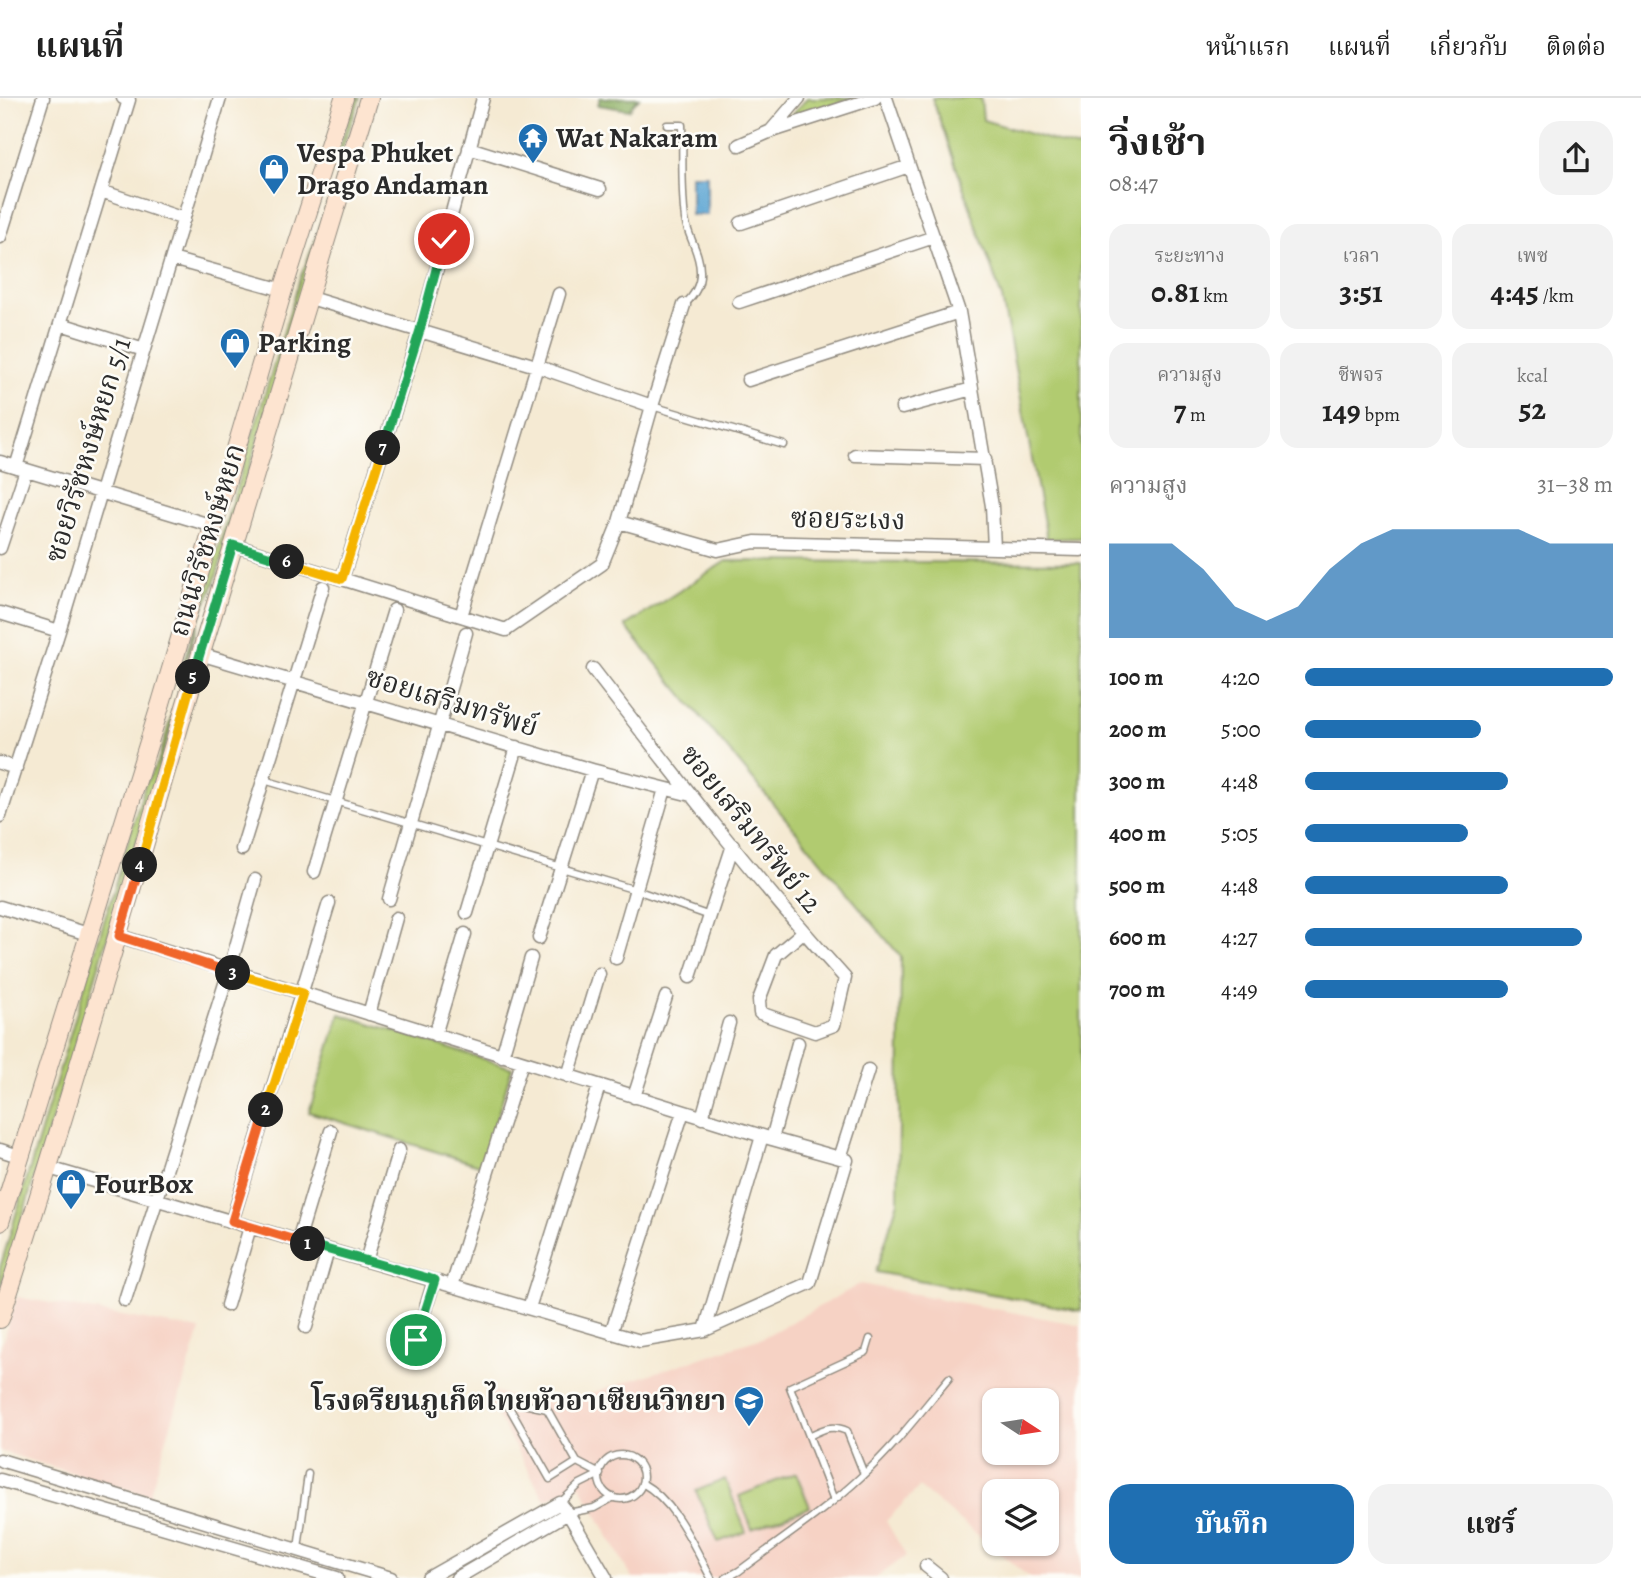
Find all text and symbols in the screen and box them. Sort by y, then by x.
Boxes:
text: แผนที่ [35,23,124,68]
text: หน้าแรก [1206,31,1290,63]
text: แผนที่ [1328,31,1391,63]
text: เกี่ยวกับ [1429,31,1508,63]
text: ติดต่อ [1546,31,1606,63]
text: วิ่งเช้า [1109,116,1206,168]
place label: Wat Nakaram [555,119,718,157]
temple icon: Wat Nakaram [516,121,550,165]
button: share [1539,121,1613,195]
place label: Vespa Phuket Drago Andaman [296,134,489,204]
shop icon: Vespa Phuket Drago Andaman [257,152,291,196]
text: 08:47 [1109,168,1158,199]
pin [414,209,474,269]
icon: check [425,220,463,258]
text: ระยะทาง [1155,243,1225,269]
text: เวลา [1342,243,1380,269]
text: เพซ [1516,243,1548,269]
text: 0.81 [1151,272,1199,312]
text: 3:51 [1339,272,1383,312]
text: 4:45 [1491,272,1539,312]
text: km [1199,283,1228,309]
text: /km [1539,283,1574,309]
place label: Parking [258,324,352,362]
shop icon: Parking [218,326,252,370]
street label: ซอยวิรัชหงษ์หยก 5/1 [36,333,140,567]
text: ความสูง [1157,362,1222,388]
text: ชีพจร [1338,362,1384,388]
text: kcal [1517,363,1548,389]
text: 52 [1519,389,1546,429]
text: 7 [1173,391,1186,431]
text: 149 [1322,391,1361,431]
text: m [1186,402,1206,428]
text: bpm [1361,402,1400,428]
pin: 7 [366,430,400,466]
text: 7 [378,434,387,460]
street label: ถนนวิรัชหงษ์หยก [160,439,254,641]
text: 31–38 m [1537,469,1613,500]
text: ความสูง [1109,470,1187,501]
street label: ซอยระเงง [790,499,906,539]
pin: 6 [270,545,304,580]
text: 6 [282,548,291,574]
street label: ซอยเสริมทรัพย์ [361,658,543,746]
pin: 5 [176,660,210,694]
text: 100 m [1109,662,1164,693]
text: 4:20 [1221,662,1260,693]
text: 5 [188,663,197,689]
text: 200 m [1109,714,1167,745]
text: 5:00 [1221,714,1261,745]
street label: ซอยเสริมทรัพย์ 12 [671,737,831,921]
text: 300 m [1109,766,1165,797]
text: 4:48 [1221,766,1258,797]
text: 400 m [1109,818,1166,849]
text: 5:05 [1221,818,1259,849]
pin: 4 [122,848,158,882]
text: 4 [135,851,144,877]
text: 500 m [1109,870,1165,901]
text: 4:48 [1221,870,1258,901]
text: 600 m [1109,922,1166,953]
text: 4:27 [1221,922,1257,953]
pin: 3 [216,956,250,990]
text: 3 [228,959,237,985]
text: 700 m [1109,974,1165,1005]
text: 4:49 [1221,974,1258,1005]
pin: 2 [248,1093,284,1128]
text: 2 [261,1096,270,1122]
place label: FourBox [94,1165,193,1203]
shop icon: FourBox [54,1167,88,1211]
pin: 1 [290,1226,326,1262]
text: 1 [304,1230,311,1256]
pin [386,1310,446,1370]
icon: arrive [397,1321,435,1359]
place label: โรงดรียนภูเก็ตไทยหัวอาเซียนวิทยา [311,1381,726,1420]
school or university icon: โรงดรียนภูเก็ตไทยหัวอาเซียนวิทยา [732,1384,766,1428]
north arrow [982,1388,1059,1465]
map controls [982,1388,1059,1556]
button: layers [982,1479,1059,1556]
button: บันทึก [1109,1484,1354,1564]
button: แชร์ [1368,1484,1613,1564]

